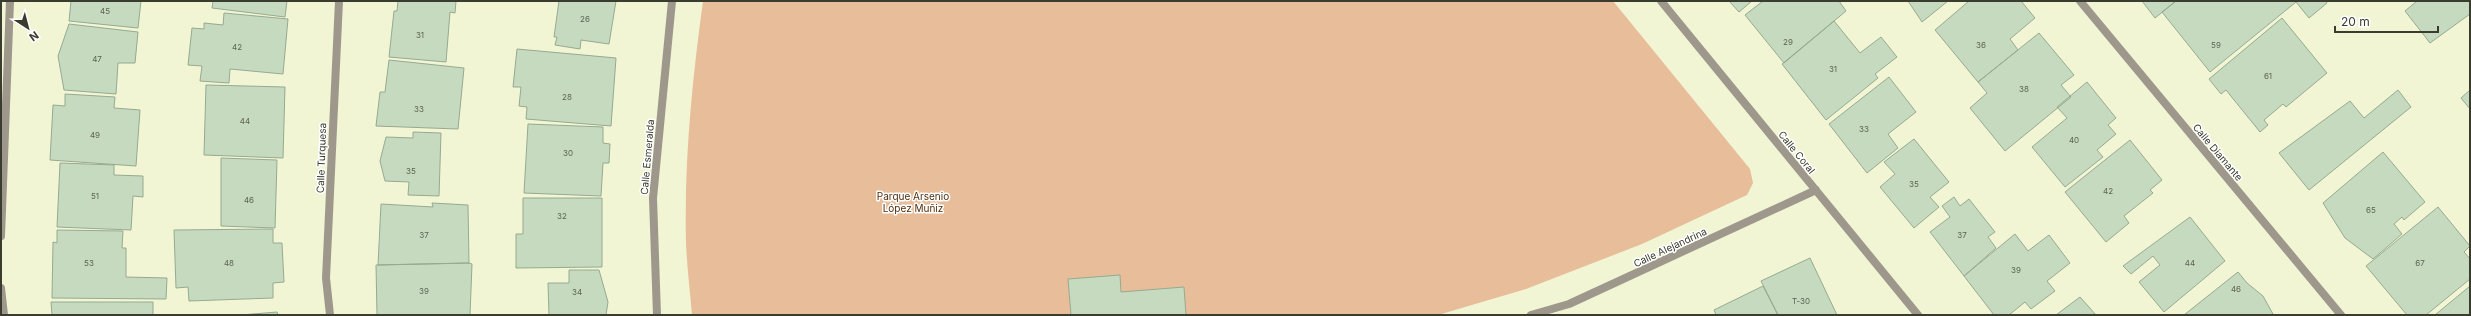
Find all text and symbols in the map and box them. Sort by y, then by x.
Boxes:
house number: 45 [100,6,110,16]
north arrow [8,8,48,48]
scale bar [2335,8,2438,34]
house number: 26 [580,14,590,24]
text: 20 m [2341,14,2370,29]
text: N [26,28,41,44]
house number: 31 [416,30,424,40]
house number: 29 [1783,37,1793,47]
house number: 36 [1976,40,1986,50]
house number: 59 [2211,40,2221,50]
house number: 42 [232,42,242,52]
house number: 47 [92,54,102,64]
house number: 31 [1829,64,1837,74]
house number: 61 [2264,71,2272,81]
house number: 38 [2019,84,2029,94]
house number: 28 [562,92,572,102]
house number: 33 [414,104,424,114]
house number: 44 [240,116,250,126]
street label: Calle Esmeralda [638,119,656,195]
street label: Calle Diamante [2191,121,2246,183]
street label: Calle Turquesa [314,123,328,193]
house number: 33 [1859,124,1869,134]
street label: Calle Coral [1776,128,1818,176]
house number: 49 [90,130,100,140]
house number: 40 [2069,135,2079,145]
house number: 30 [563,148,573,158]
house number: 35 [406,166,416,176]
house number: 35 [1909,179,1919,189]
house number: 42 [2103,186,2113,196]
park label: Parque Arsenio López Muñiz [877,190,949,214]
house number: 51 [91,191,99,201]
house number: 46 [244,195,254,205]
house number: 65 [2366,205,2376,215]
house number: 32 [557,211,567,221]
street label: Calle Alejandrina [1631,225,1709,269]
house number: 37 [419,230,429,240]
house number: 37 [1957,230,1967,240]
house number: 53 [84,258,94,268]
house number: 48 [224,258,234,268]
house number: 44 [2185,258,2195,268]
house number: 67 [2415,258,2425,268]
house number: 39 [2011,265,2021,275]
house number: 46 [2231,284,2241,294]
house number: 39 [419,286,429,296]
house number: 34 [572,287,582,297]
house number: T-30 [1792,296,1810,306]

